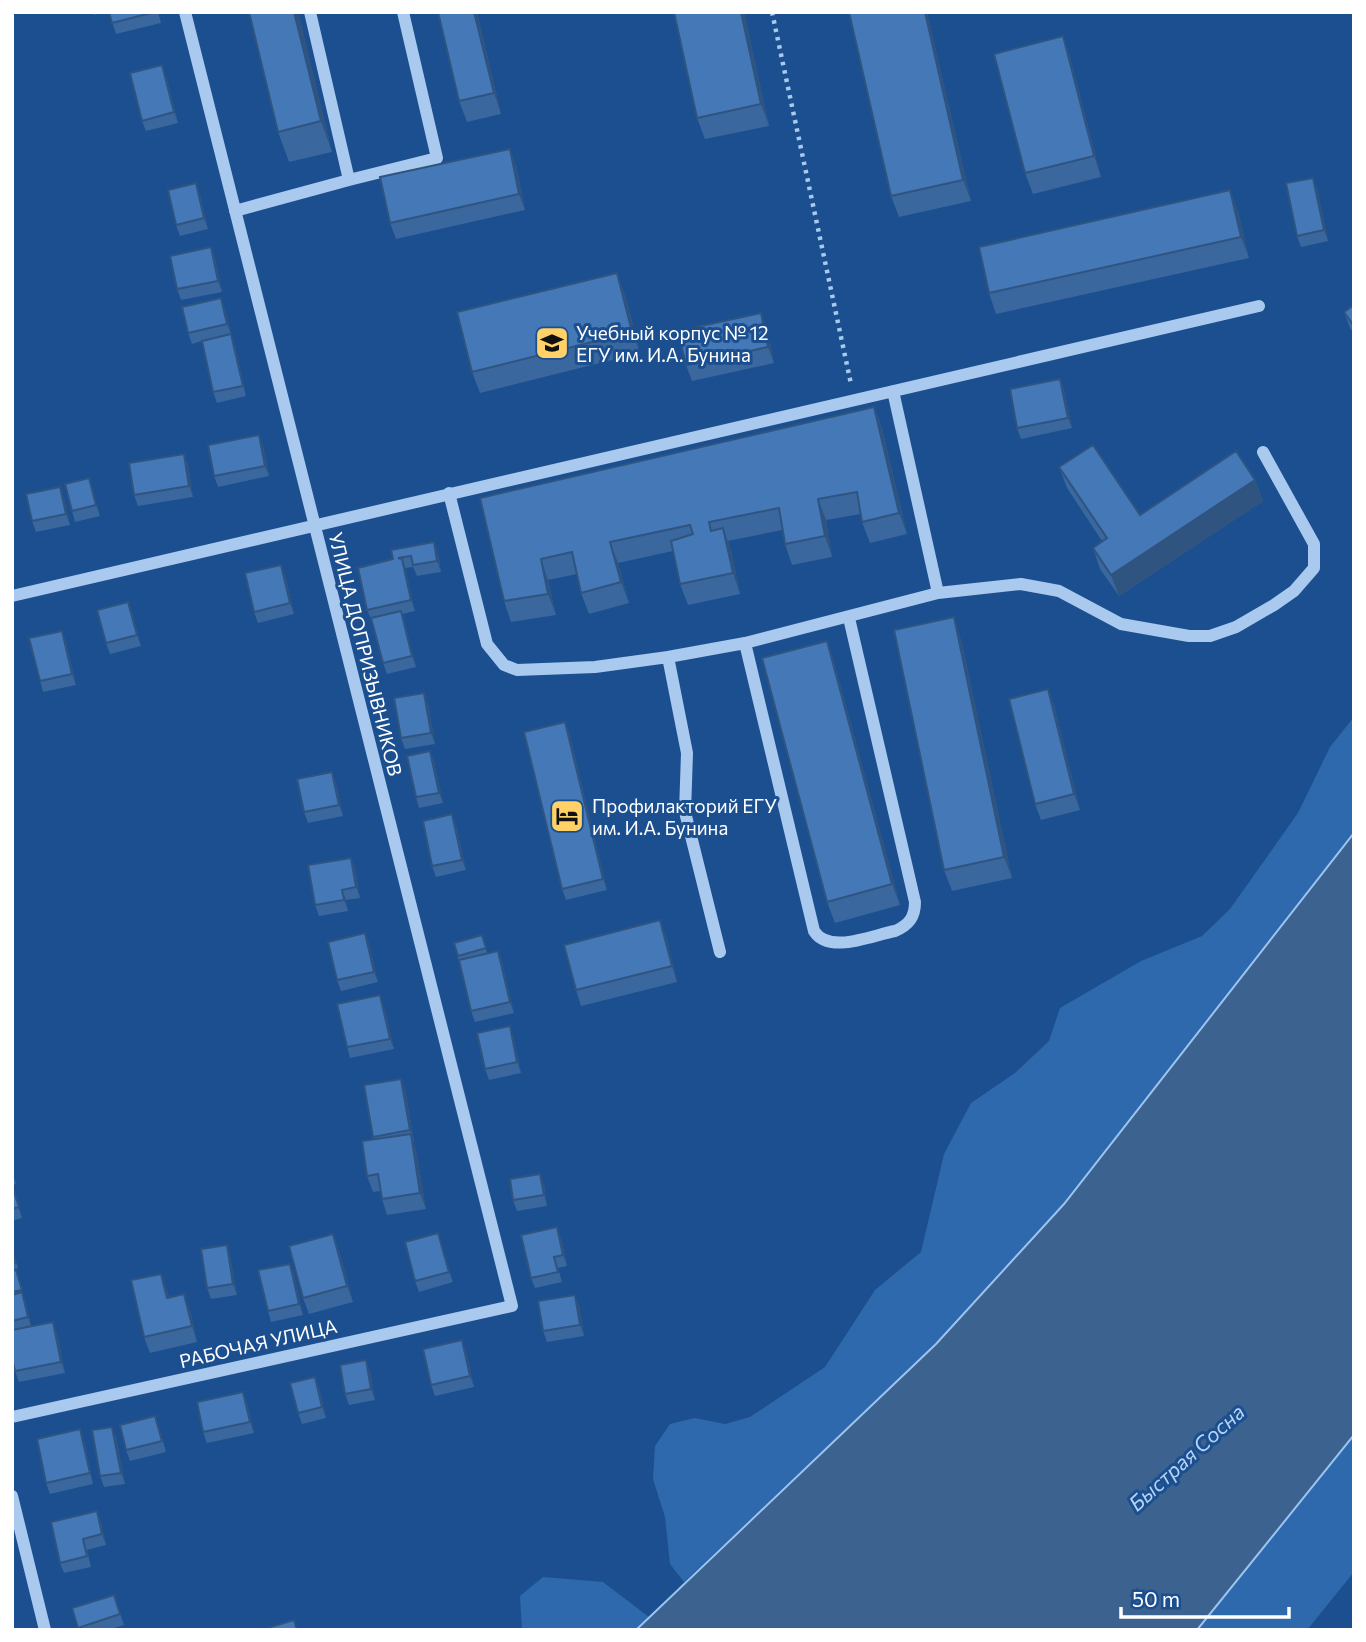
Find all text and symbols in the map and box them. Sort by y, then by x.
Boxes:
place label: Учебный корпус № 12 ЕГУ им. И.А. Бунина [576,321,769,366]
school or university icon: Учебный корпус № 12 ЕГУ им. И.А. Бунина [533,324,571,362]
street label: УЛИЦА ДОПРИЗЫВНИКОВ [325,530,407,778]
place label: Профилакторий ЕГУ им. И.А. Бунина [592,794,777,839]
hotel icon: Профилакторий ЕГУ им. И.А. Бунина [548,797,586,835]
street label: РАБОЧАЯ УЛИЦА [177,1314,339,1372]
water label: Быстрая Сосна [1123,1398,1249,1515]
scale bar [1121,1576,1289,1620]
text: 50 m [1132,1586,1180,1611]

